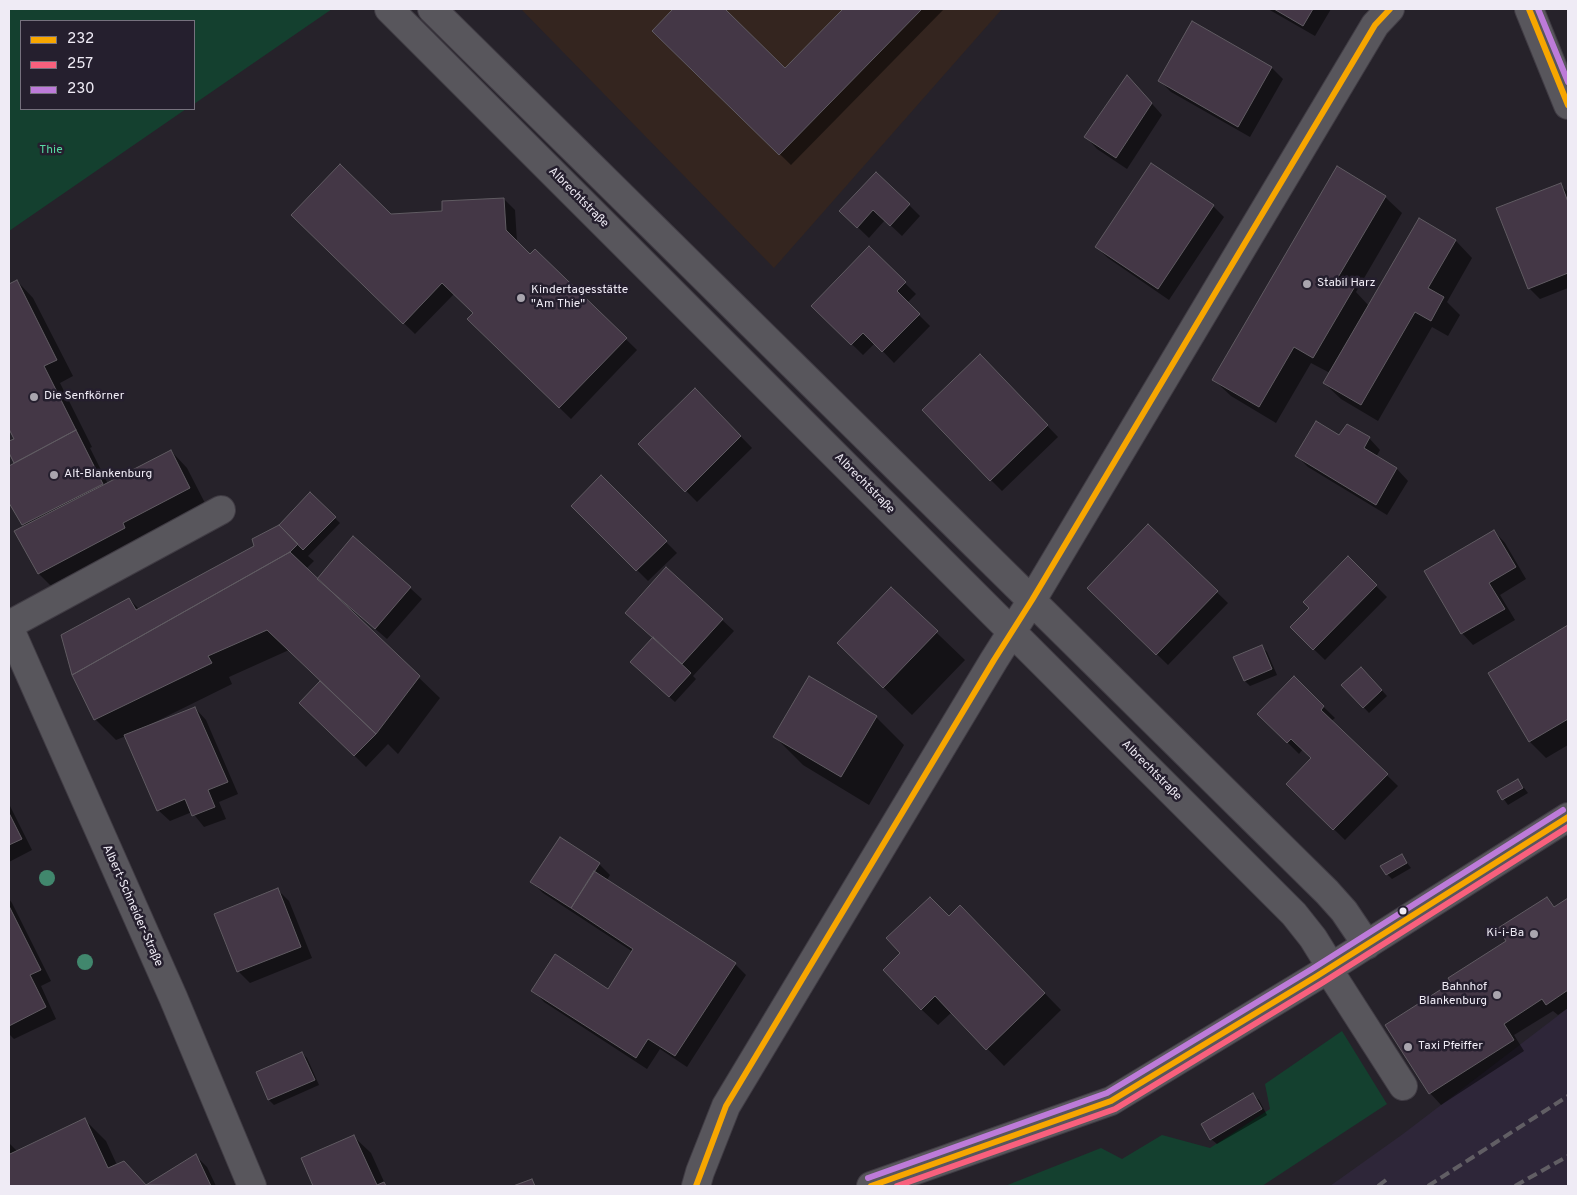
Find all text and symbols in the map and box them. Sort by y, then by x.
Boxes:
legend [20,20,195,110]
text: 232 [67,30,94,49]
text: 257 [67,55,93,74]
text: 230 [67,80,95,99]
park label: Thie [39,144,63,158]
street label: Albrechtstraße [545,165,611,231]
place label: Stabil Harz [1317,277,1376,291]
marker: Stabil Harz [1301,278,1313,290]
place label: Kindertagesstätte "Am Thie" [531,284,628,312]
marker: Kindertagesstätte "Am Thie" [515,292,527,304]
place label: Die Senfkörner [44,390,124,404]
marker: Die Senfkörner [28,391,40,403]
street label: Albrechtstraße [831,451,897,517]
place label: Alt-Blankenburg [64,468,152,482]
marker: Alt-Blankenburg [48,469,60,481]
street label: Albrechtstraße [1118,738,1184,804]
street label: Albert-Schneider-Straße [99,843,165,969]
unlabelled marker [1398,906,1408,916]
place label: Ki-i-Ba [1486,927,1524,941]
marker: Ki-i-Ba [1528,928,1540,940]
place label: Bahnhof Blankenburg [1419,981,1487,1009]
marker: Bahnhof Blankenburg [1491,989,1503,1001]
place label: Taxi Pfeiffer [1418,1040,1483,1054]
marker: Taxi Pfeiffer [1402,1041,1414,1053]

